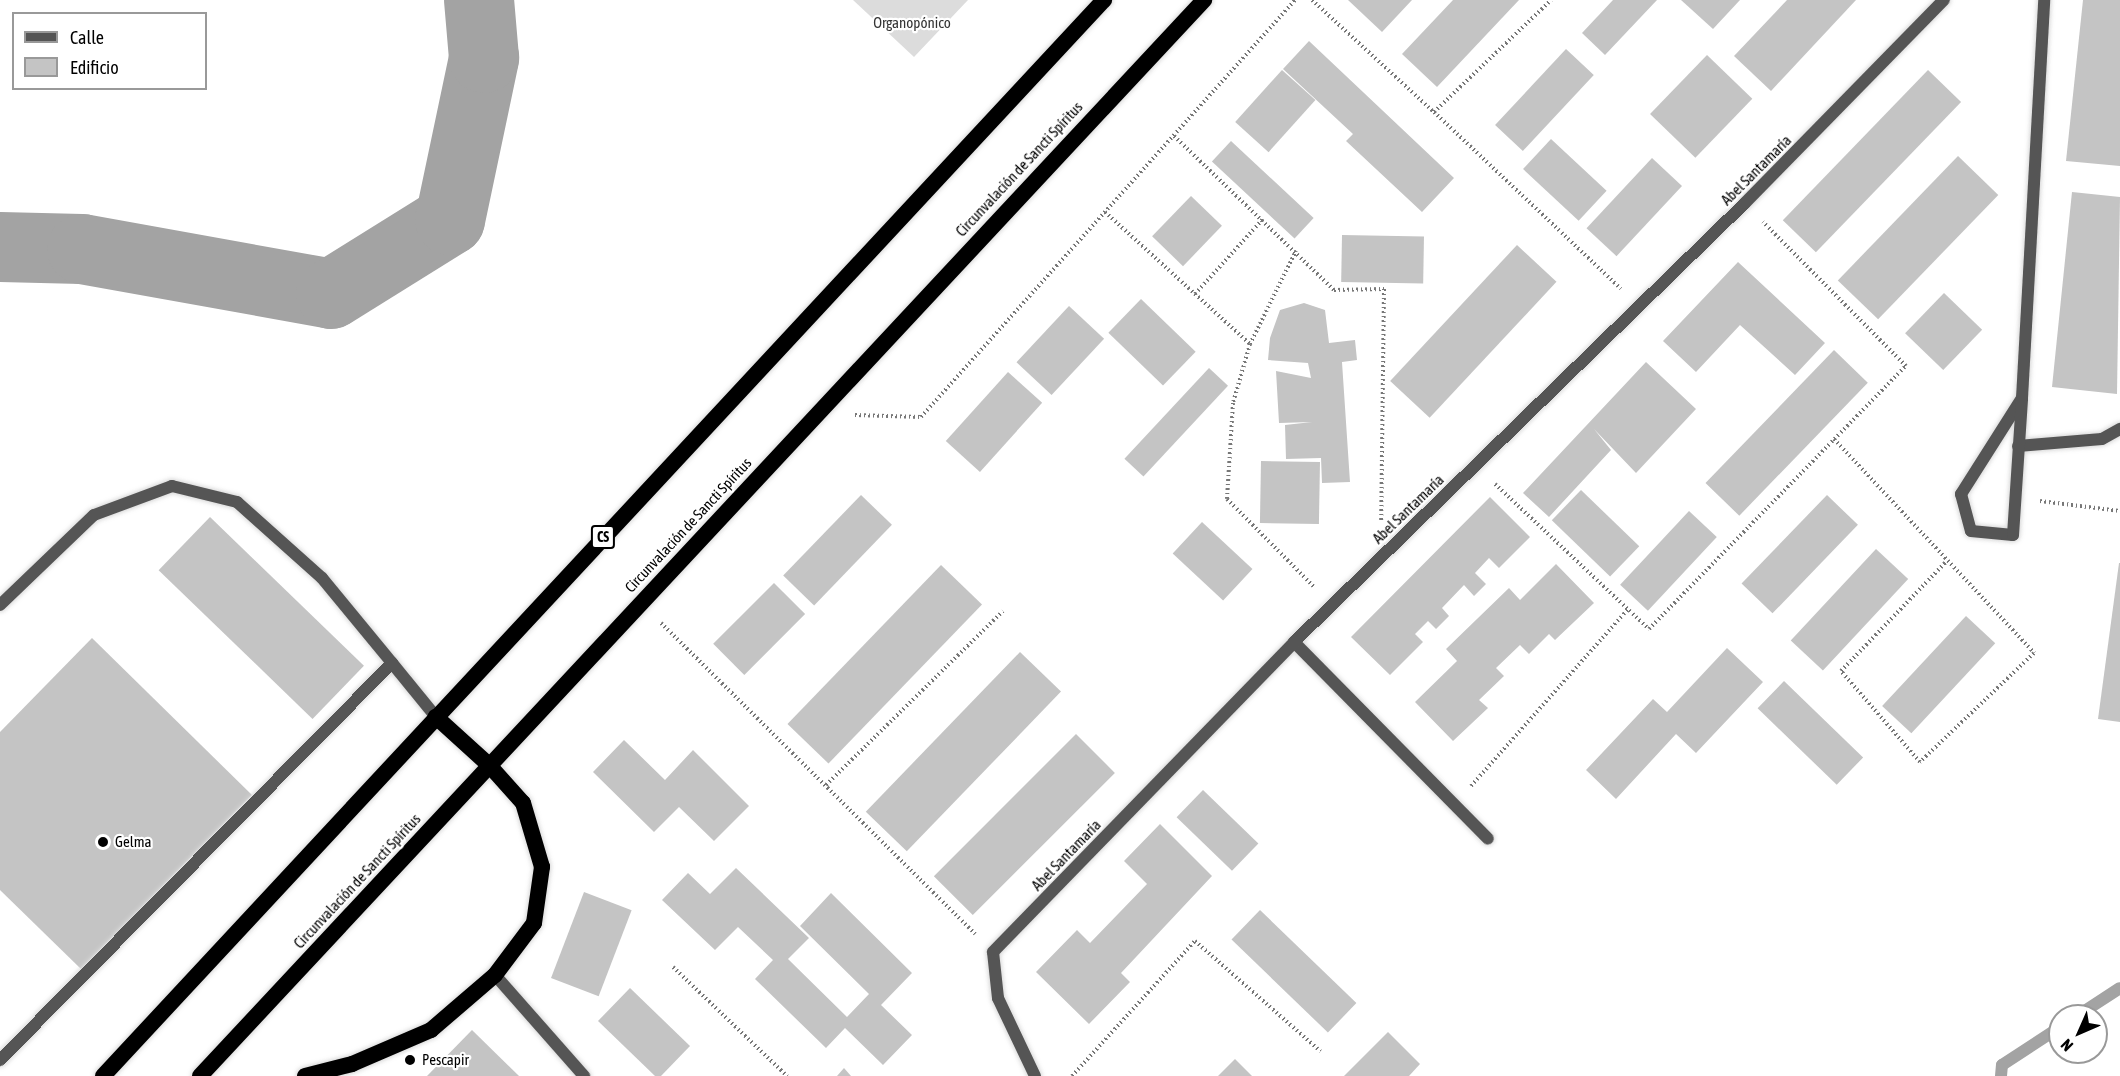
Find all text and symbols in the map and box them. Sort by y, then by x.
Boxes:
legend [12,12,207,90]
park label: Organopónico [873,14,951,32]
text: Calle [70,27,104,48]
text: Edificio [70,57,119,78]
street label: Circunvalación de Sancti Spíritus [952,98,1086,240]
street label: Abel Santamaría [1717,131,1795,209]
street label: Circunvalación de Sancti Spíritus [621,454,755,596]
street label: Abel Santamaría [1369,471,1447,547]
road number: CS [590,526,616,548]
street label: Circunvalación de Sancti Spíritus [290,810,424,952]
street label: Abel Santamaría [1028,816,1104,894]
place label: Gelma [115,833,152,851]
marker: Gelma [96,835,110,849]
north arrow [2048,1004,2108,1064]
text: N [2057,1036,2076,1055]
place label: Pescapir [422,1051,469,1069]
marker: Pescapir [403,1053,417,1067]

